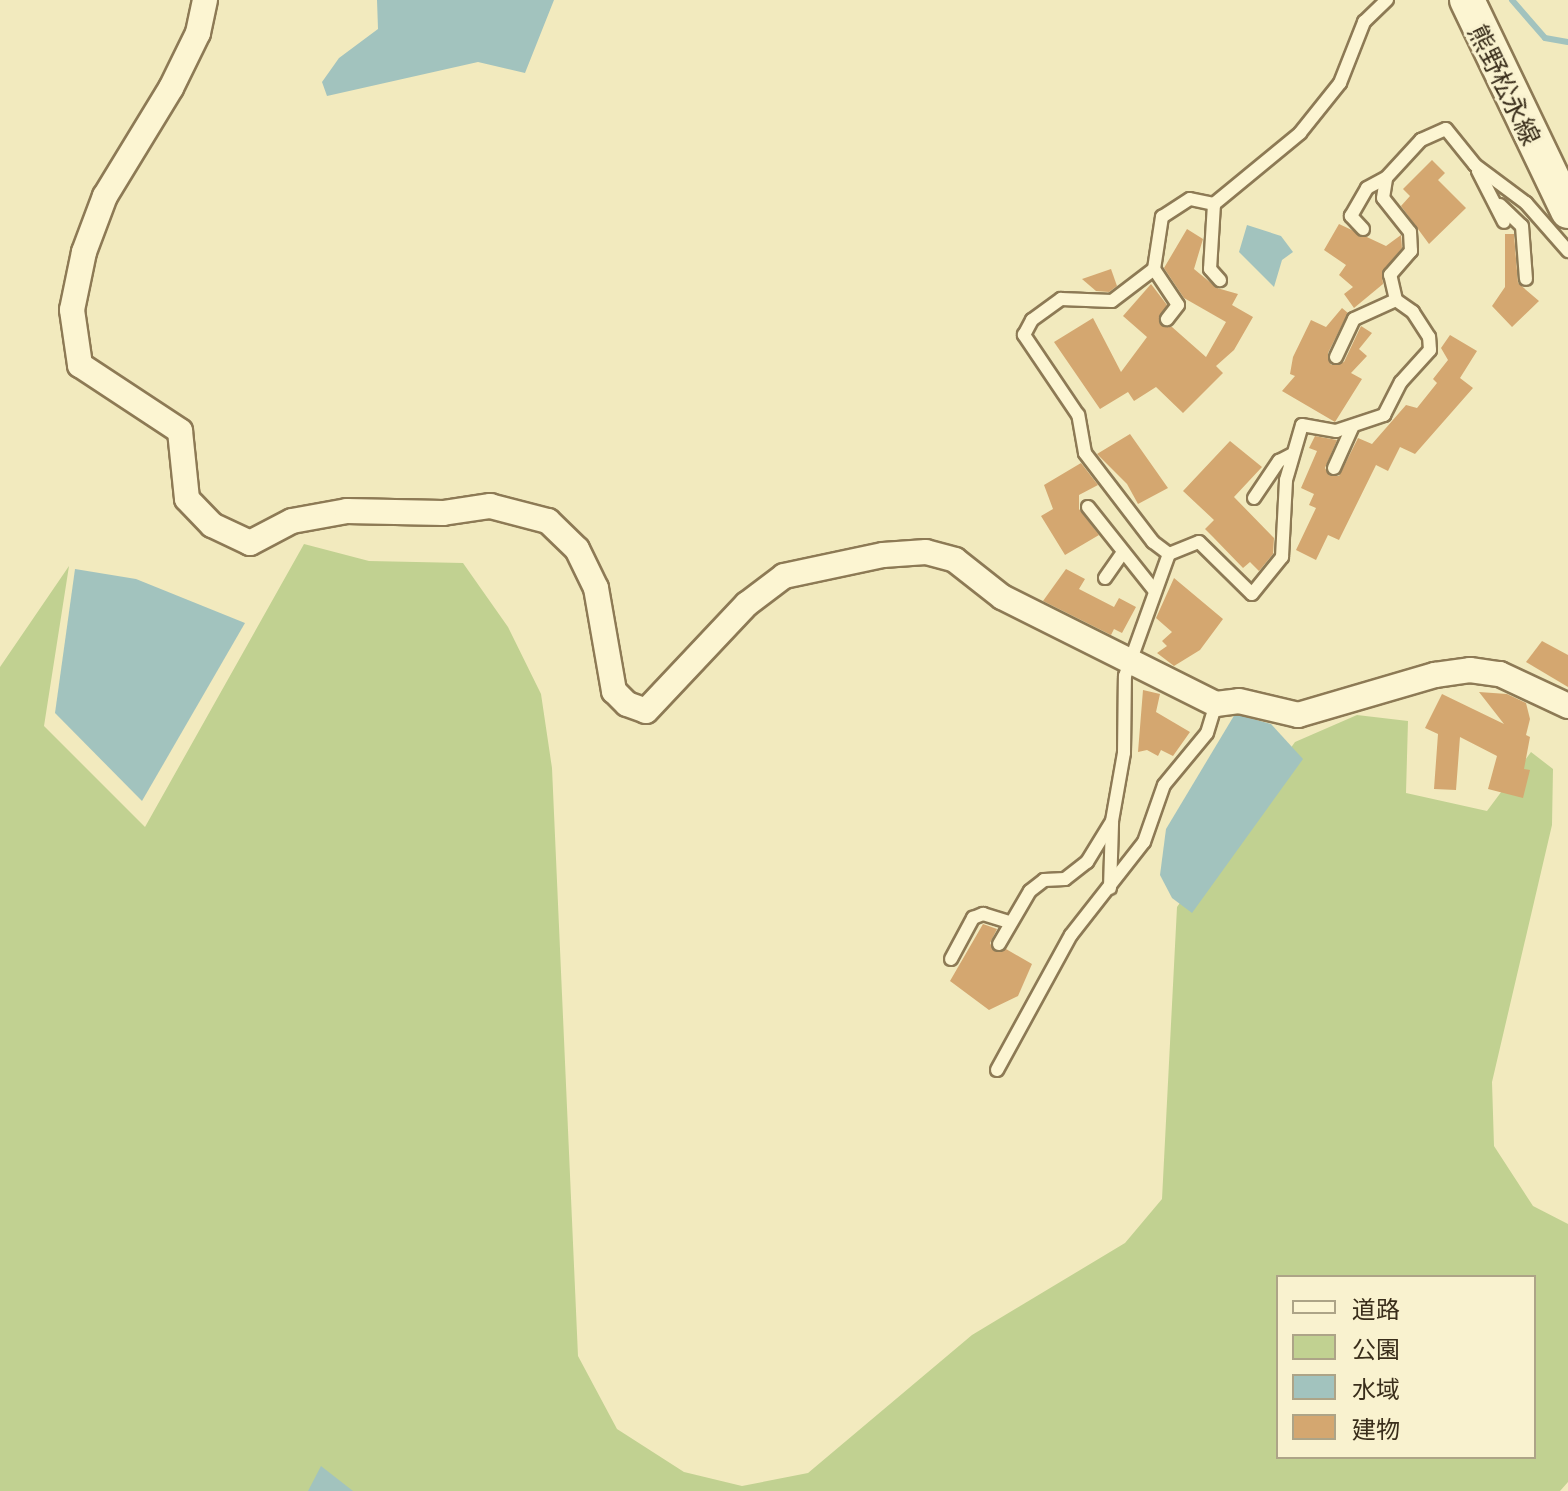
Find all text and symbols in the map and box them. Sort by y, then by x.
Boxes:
street label: 熊野松永線 [1463,19,1549,149]
legend [1276,1275,1536,1459]
text: 道路 [1352,1290,1400,1325]
text: 公園 [1352,1330,1400,1365]
text: 水域 [1352,1370,1400,1405]
text: 建物 [1352,1410,1400,1445]

